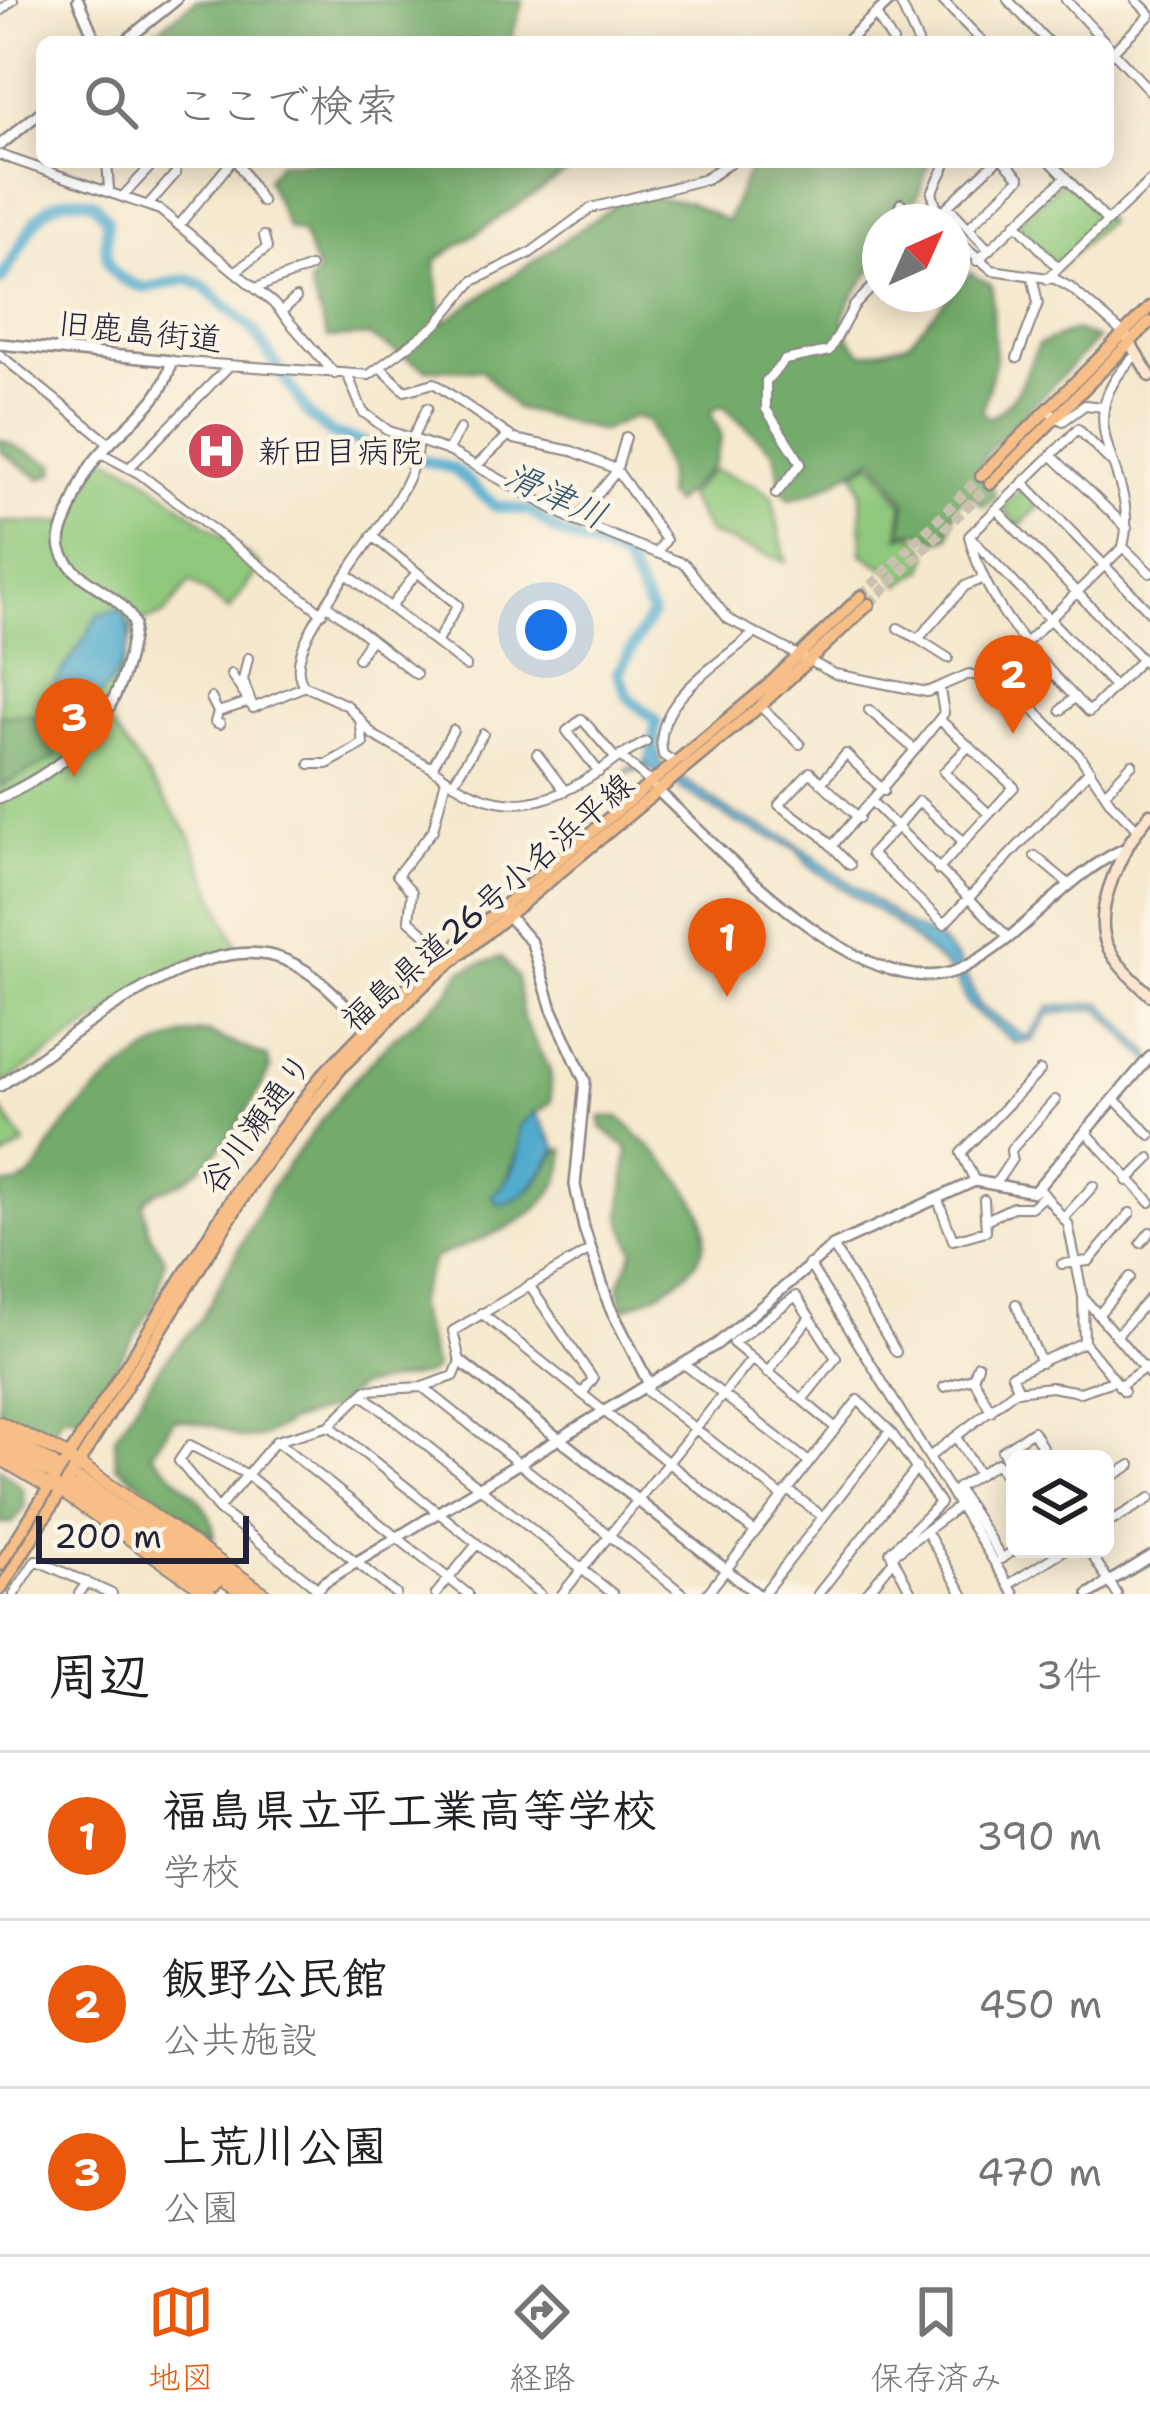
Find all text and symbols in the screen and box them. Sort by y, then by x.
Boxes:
search box [36,36,1114,168]
icon: search [78,69,144,135]
text: ここで検索 [174,75,399,135]
north arrow [862,204,970,312]
street label: 旧鹿島街道 [56,300,224,362]
hospital icon: 新田目病院 [185,420,247,482]
place label: 新田目病院 [258,429,423,474]
water label: 滑津川 [497,450,615,540]
your location [516,600,576,660]
pin: 2 [974,635,1052,734]
pin: 3 [35,678,113,777]
street label: 福島県道26号小名浜平線 [331,762,643,1042]
pin: 1 [688,898,766,997]
street label: 谷川瀬通り [189,1043,323,1203]
map controls [1006,1450,1114,1558]
button: layers [1006,1450,1114,1558]
scale bar [36,1510,249,1563]
text: 200 m [54,1514,162,1559]
text: 周辺 [48,1642,150,1710]
text: 3件 [1036,1649,1102,1701]
text: 福島県立平工業高等学校 [162,1780,657,1840]
text: 1 [78,1810,96,1862]
text: 390 m [976,1810,1102,1862]
text: 学校 [162,1845,240,1897]
text: 飯野公民館 [162,1948,387,2008]
text: 2 [73,1978,101,2030]
text: 450 m [978,1978,1102,2030]
text: 公共施設 [162,2013,318,2065]
text: 上荒川公園 [162,2116,387,2176]
text: 3 [73,2146,101,2198]
text: 470 m [977,2146,1102,2198]
text: 公園 [162,2181,240,2233]
tab: 地図 [148,2279,214,2400]
tab: 経路 [509,2279,575,2400]
tab: 保存済み [870,2279,1002,2400]

